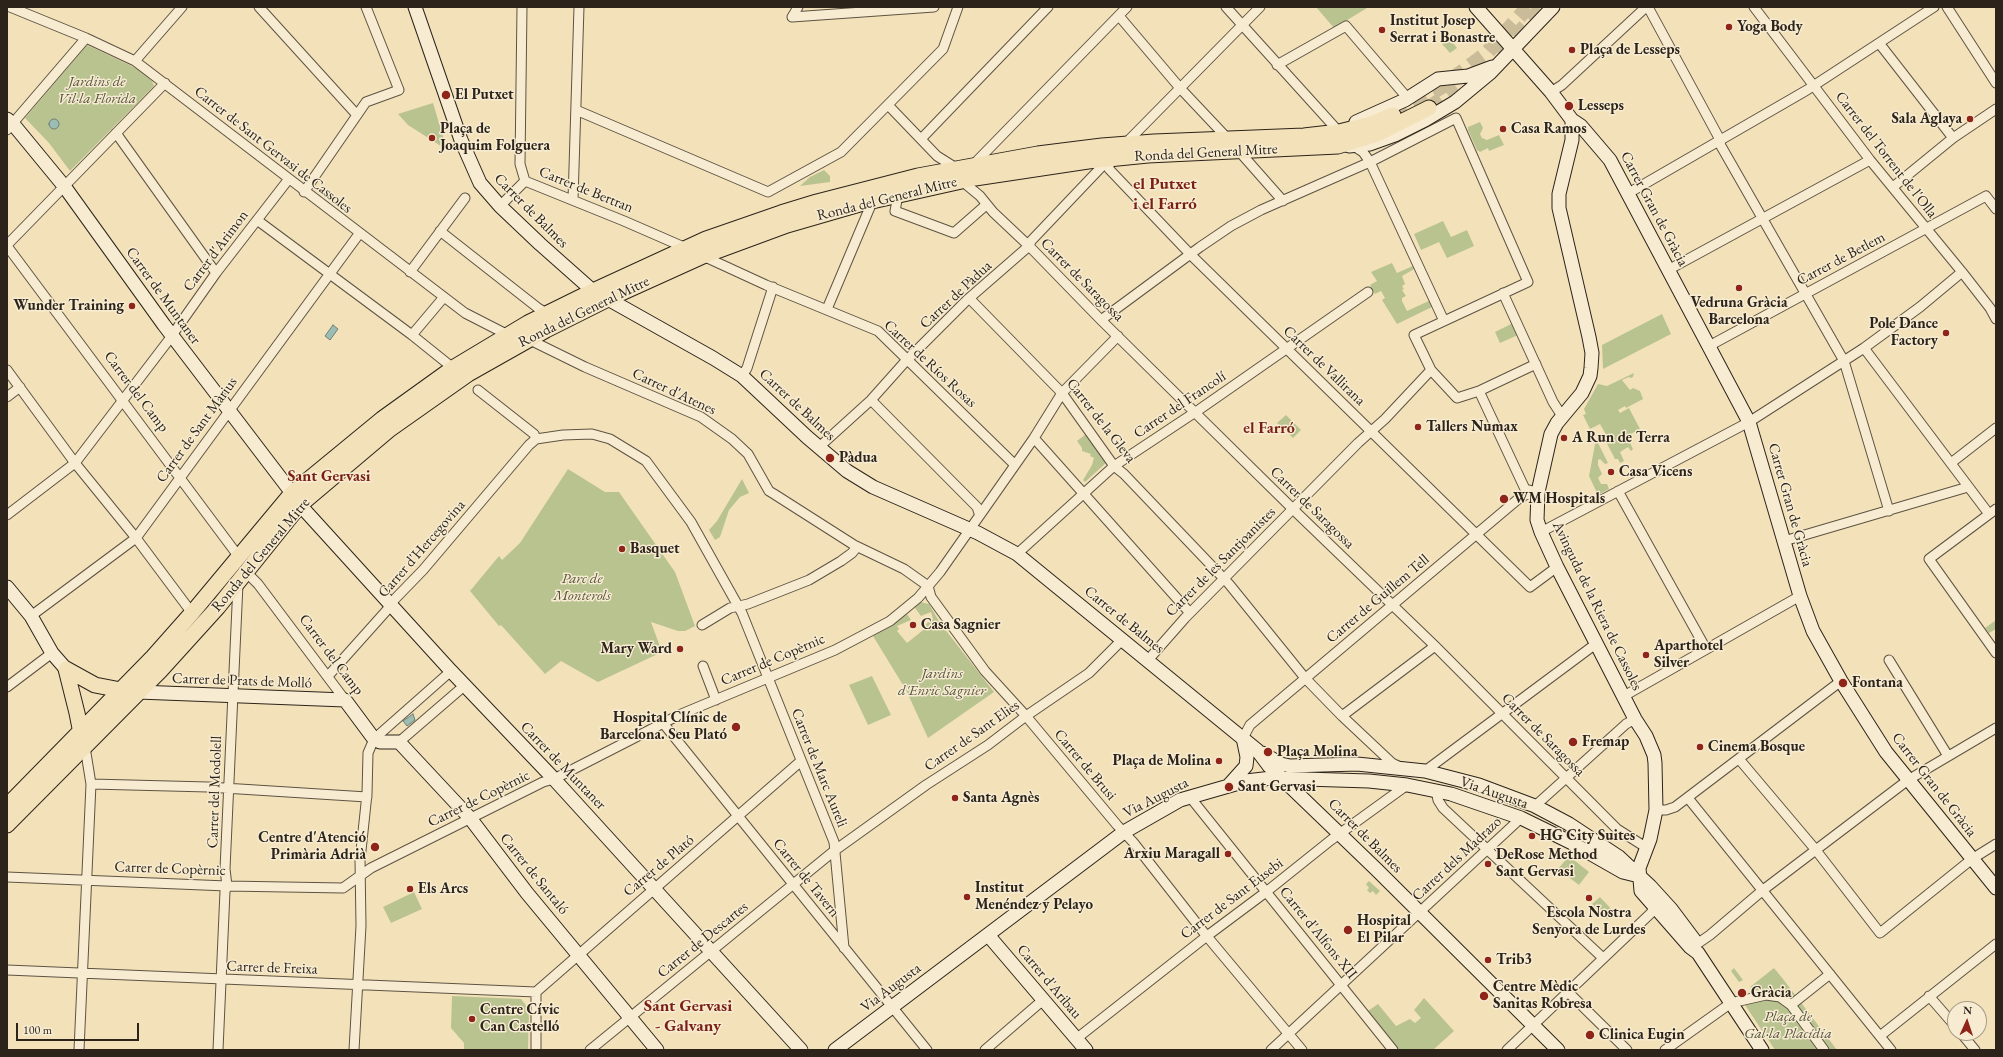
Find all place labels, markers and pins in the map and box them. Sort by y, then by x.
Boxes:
place label: Institut Josep Serrat i Bonastre [1390,12,1495,47]
place label: Yoga Body [1737,18,1803,36]
marker: Yoga Body [1724,22,1734,32]
marker: Institut Josep Serrat i Bonastre [1377,25,1387,35]
place label: Plaça de Lesseps [1580,41,1680,59]
marker: Plaça de Lesseps [1567,45,1577,55]
place label: El Putxet [455,86,514,104]
marker: El Putxet [440,89,452,101]
place label: Lesseps [1578,97,1624,115]
marker: Lesseps [1563,100,1575,112]
place label: Sala Aglaya [1891,110,1962,128]
marker: Sala Aglaya [1965,114,1975,124]
place label: Plaça de Joaquim Folguera [440,120,550,155]
place label: Casa Ramos [1511,120,1587,138]
marker: Casa Ramos [1498,124,1508,134]
marker: Plaça de Joaquim Folguera [427,133,437,143]
marker: Vedruna Gràcia Barcelona [1734,283,1744,293]
place label: Vedruna Gràcia Barcelona [1691,294,1787,329]
place label: Wunder Training [13,297,124,315]
marker: Wunder Training [127,301,137,311]
place label: Pole Dance Factory [1869,315,1938,350]
marker: Pole Dance Factory [1941,328,1951,338]
place label: Tallers Numax [1426,418,1518,436]
marker: Tallers Numax [1413,422,1423,432]
place label: A Run de Terra [1572,429,1670,447]
marker: A Run de Terra [1559,433,1569,443]
place label: Pàdua [839,449,877,467]
marker: Pàdua [824,452,836,464]
place label: Casa Vicens [1619,463,1692,481]
marker: Casa Vicens [1606,467,1616,477]
place label: WM Hospitals [1513,490,1605,508]
marker: WM Hospitals [1498,493,1510,505]
place label: Basquet [630,540,680,558]
marker: Basquet [617,544,627,554]
place label: Casa Sagnier [921,616,1000,634]
marker: Casa Sagnier [908,620,918,630]
place label: Aparthotel Silver [1654,637,1723,672]
place label: Mary Ward [600,640,672,658]
marker: Mary Ward [675,644,685,654]
marker: Aparthotel Silver [1641,650,1651,660]
place label: Fontana [1852,674,1903,692]
marker: Fontana [1837,677,1849,689]
place label: Hospital Clínic de Barcelona. Seu Plató [600,709,727,744]
marker: Hospital Clínic de Barcelona. Seu Plató [730,721,742,733]
place label: Fremap [1582,733,1629,751]
marker: Fremap [1567,736,1579,748]
place label: Cinema Bosque [1708,738,1805,756]
marker: Cinema Bosque [1695,742,1705,752]
place label: Plaça Molina [1277,743,1358,761]
marker: Plaça Molina [1262,746,1274,758]
place label: Plaça de Molina [1113,752,1211,770]
marker: Plaça de Molina [1214,756,1224,766]
place label: Sant Gervasi [1238,778,1316,796]
marker: Sant Gervasi [1223,781,1235,793]
place label: Santa Agnès [963,789,1039,807]
marker: Santa Agnès [950,793,960,803]
place label: HG City Suites [1540,827,1635,845]
place label: Centre d'Atenció Primària Adrià [258,829,366,864]
marker: HG City Suites [1527,831,1537,841]
marker: Centre d'Atenció Primària Adrià [369,841,381,853]
place label: Arxiu Maragall [1124,845,1220,863]
place label: DeRose Method Sant Gervasi [1496,846,1597,881]
marker: Arxiu Maragall [1223,849,1233,859]
marker: DeRose Method Sant Gervasi [1483,859,1493,869]
place label: Institut Menéndez y Pelayo [975,879,1093,914]
place label: Els Arcs [418,880,468,898]
marker: Els Arcs [405,884,415,894]
marker: Institut Menéndez y Pelayo [962,892,972,902]
marker: Escola Nostra Senyora de Lurdes [1584,893,1594,903]
place label: Escola Nostra Senyora de Lurdes [1532,904,1646,939]
place label: Hospital El Pilar [1357,912,1411,947]
marker: Hospital El Pilar [1342,924,1354,936]
place label: Trib3 [1496,951,1532,969]
marker: Trib3 [1483,955,1493,965]
place label: Centre Mèdic Sanitas Robresa [1493,978,1592,1013]
place label: Gràcia [1751,984,1792,1002]
marker: Gràcia [1736,987,1748,999]
marker: Centre Mèdic Sanitas Robresa [1478,990,1490,1002]
place label: Centre Cívic Can Castelló [480,1001,559,1036]
marker: Centre Cívic Can Castelló [467,1014,477,1024]
place label: Clinica Eugin [1599,1026,1685,1044]
marker: Clinica Eugin [1584,1029,1596,1041]

